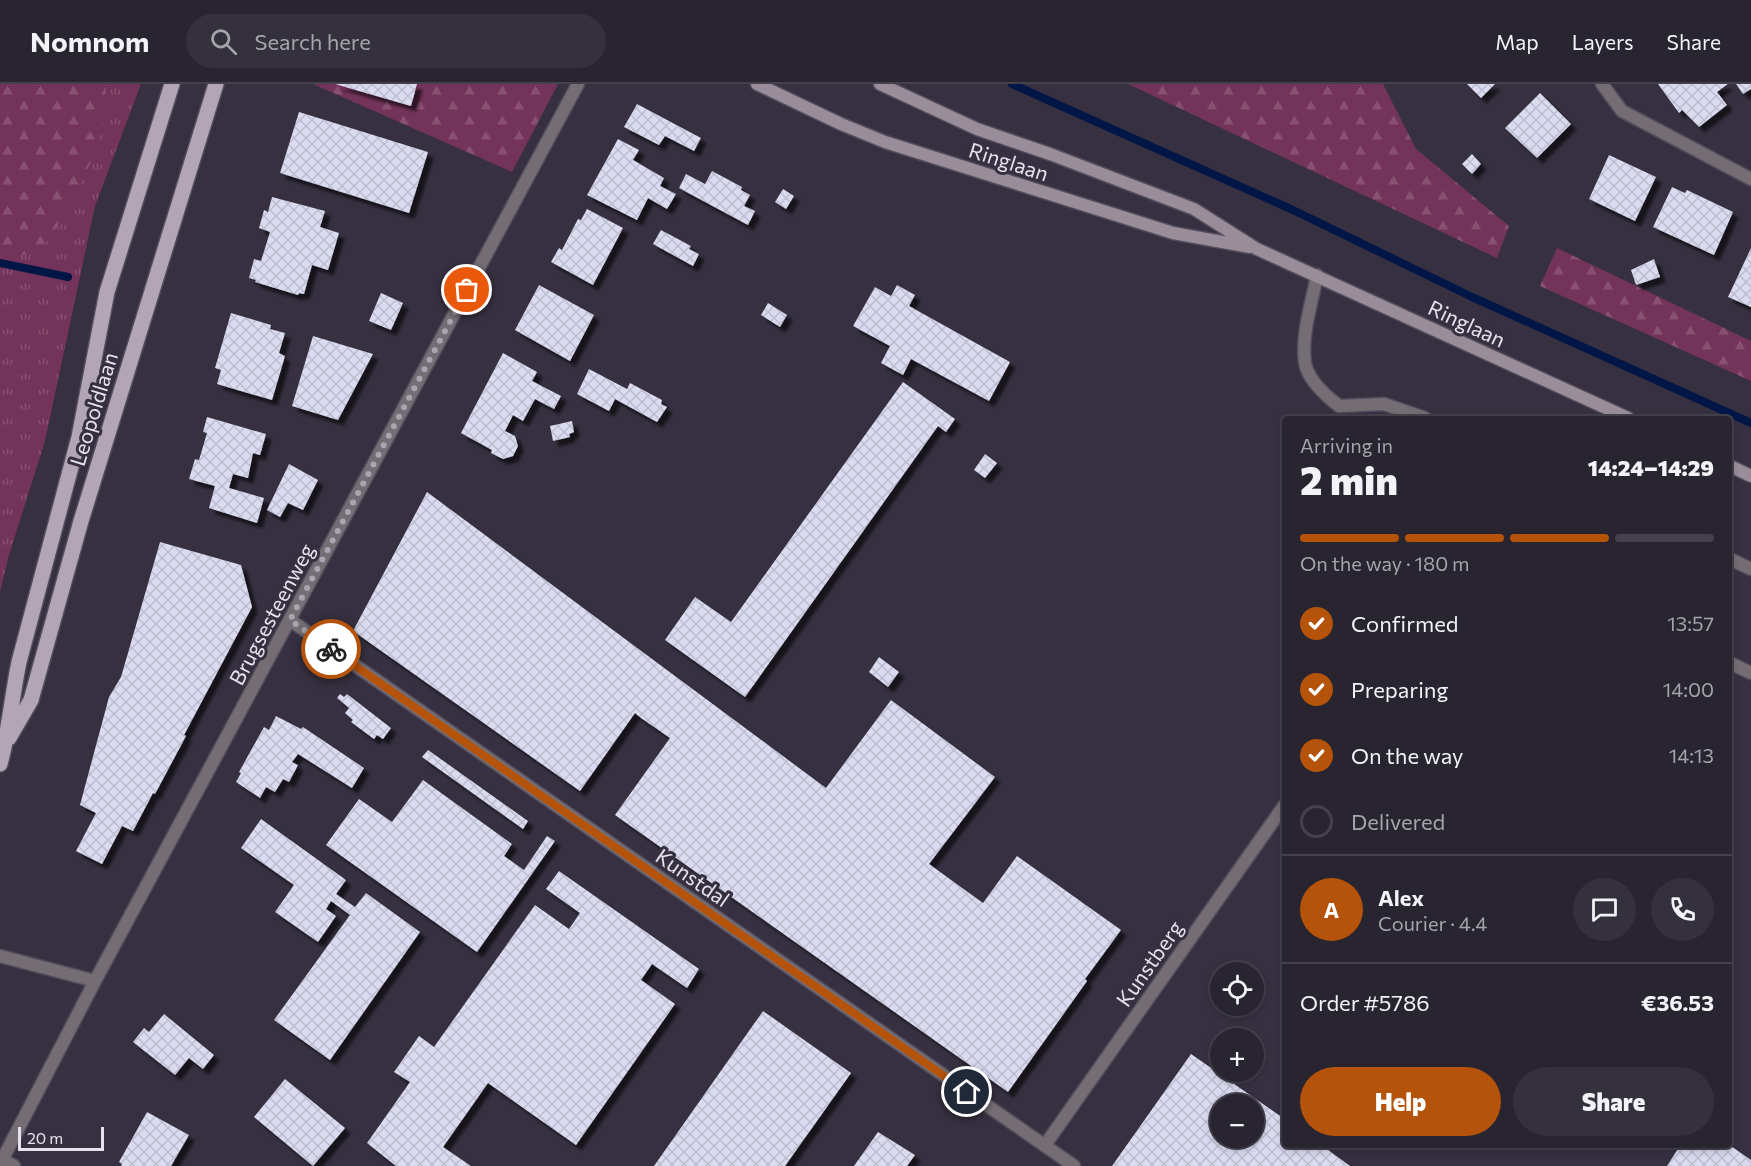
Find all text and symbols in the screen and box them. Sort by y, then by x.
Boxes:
search box [186,14,606,68]
text: Nomnom [30,24,150,58]
icon: search [207,25,240,58]
text: Search here [255,28,371,55]
text: Map [1495,29,1539,54]
text: Layers [1572,29,1634,54]
text: Share [1667,29,1721,54]
street label: Ringlaan [966,136,1052,186]
pin [441,264,492,315]
icon: bag [450,273,483,306]
street label: Ringlaan [1424,294,1510,352]
street label: Leopoldlaan [64,349,122,469]
text: Arriving in [1300,433,1393,457]
text: 14:24–14:29 [1588,454,1714,481]
text: 2 min [1300,455,1398,503]
street label: Brugsesteenweg [223,539,319,689]
text: On the way · 180 m [1300,551,1469,575]
icon: check [1300,607,1333,640]
text: Confirmed [1351,610,1458,637]
text: 13:57 [1667,611,1714,635]
courier [301,619,361,679]
icon: bike [315,633,348,666]
icon: check [1300,673,1333,706]
text: Preparing [1351,676,1448,703]
text: 14:00 [1663,677,1714,701]
icon: check [1300,739,1333,772]
text: On the way [1351,742,1463,769]
text: 14:13 [1669,743,1714,767]
text: Delivered [1351,808,1445,835]
street label: Kunstdal [651,843,735,911]
button: chat [1573,878,1636,941]
button: phone [1651,878,1714,941]
text: Alex [1378,884,1424,911]
text: A [1324,896,1339,923]
text: Courier · 4.4 [1378,911,1487,935]
street label: Kunstberg [1110,915,1188,1011]
map controls [1210,962,1264,1148]
button: locate [1210,962,1264,1016]
text: Order #5786 [1300,989,1430,1016]
text: €36.53 [1641,989,1714,1016]
button: + [1210,1028,1264,1082]
pin [941,1066,992,1117]
button: Help [1300,1067,1501,1136]
button: Share [1513,1067,1714,1136]
icon: home [950,1075,983,1108]
button: − [1210,1094,1264,1148]
scale bar [18,1124,104,1152]
text: 20 m [27,1128,63,1147]

